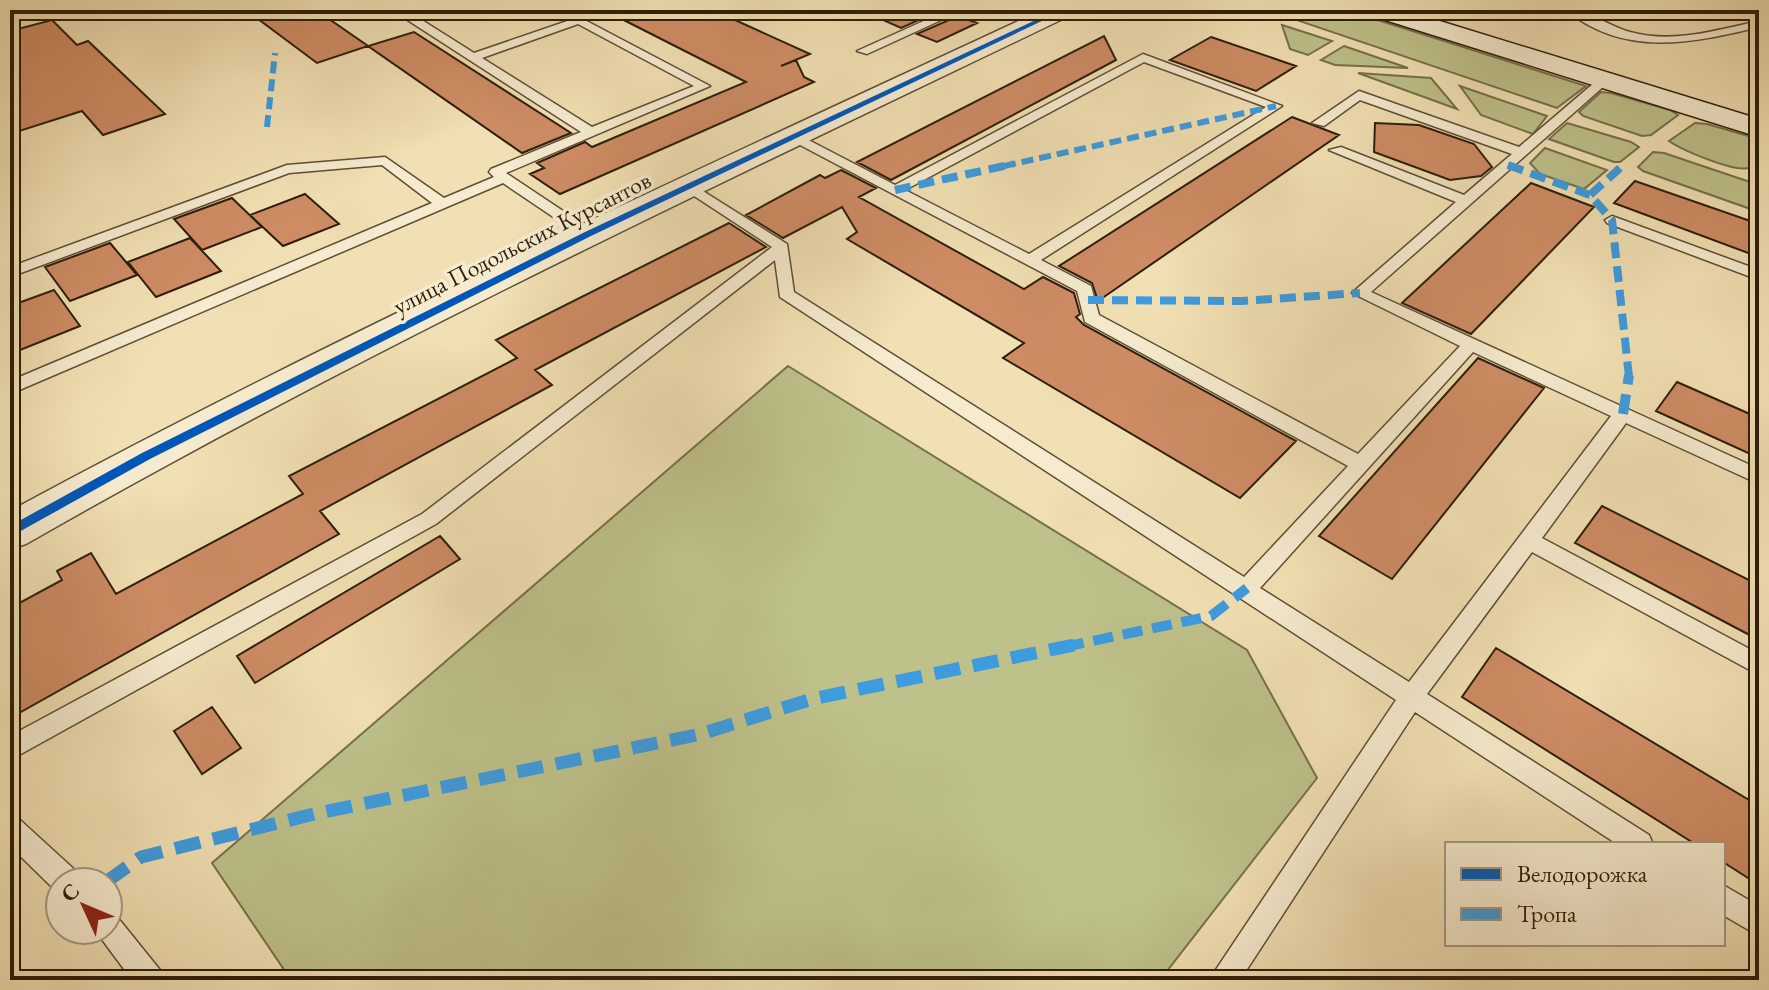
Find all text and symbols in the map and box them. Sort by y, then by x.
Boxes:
street label: улица Подольских Курсантов [388,164,656,321]
legend [1445,842,1725,946]
text: Велодорожка [1517,858,1648,889]
north arrow [44,866,124,946]
text: С [54,877,86,908]
text: Тропа [1517,898,1577,929]

